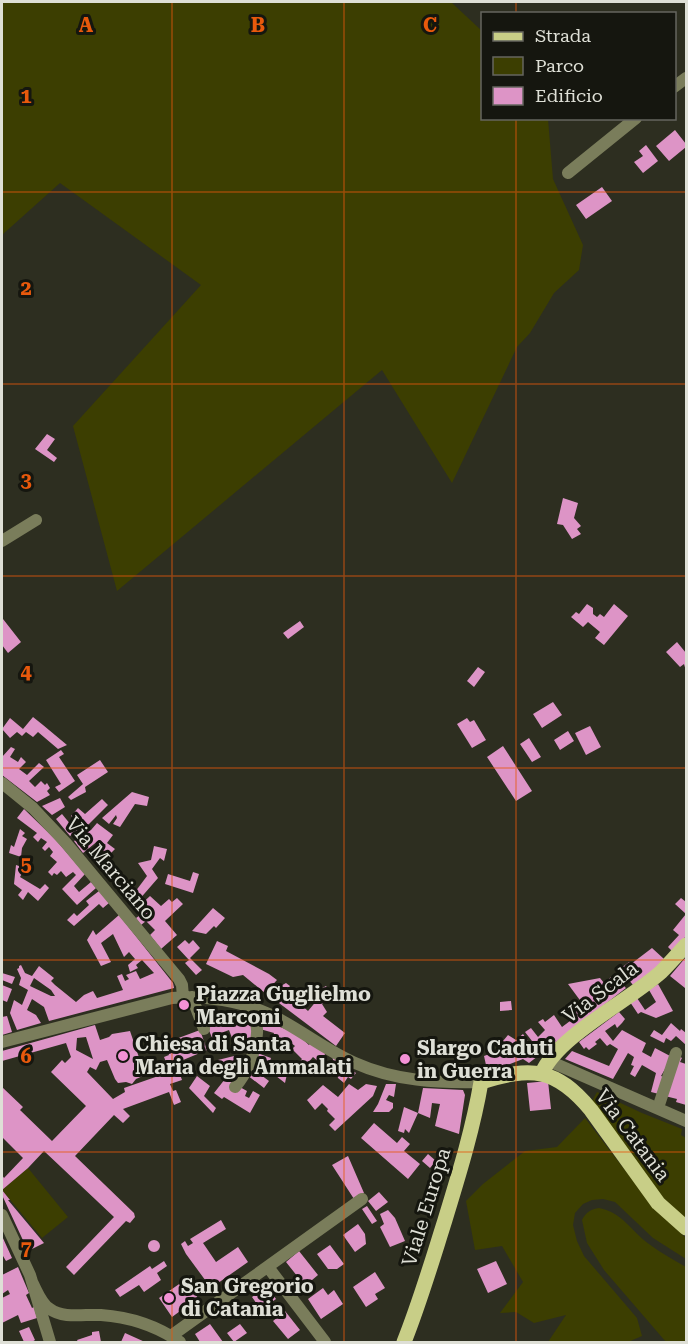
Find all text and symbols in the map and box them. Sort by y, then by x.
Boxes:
legend [481,12,676,120]
text: A [79,13,94,37]
text: B [251,13,265,37]
text: C [423,13,437,37]
text: Strada [535,25,591,46]
text: Parco [535,55,584,76]
text: 1 [20,84,32,108]
text: Edificio [535,85,603,106]
text: 2 [20,276,32,300]
text: 3 [20,468,32,492]
text: 4 [20,660,32,684]
street label: Via Marciano [61,811,161,925]
text: 5 [20,852,32,876]
street label: Via Scala [558,956,643,1028]
place label: Piazza Guglielmo Marconi [196,982,371,1029]
marker: Piazza Guglielmo Marconi [177,998,191,1012]
place label: Chiesa di Santa Maria degli Ammalati [135,1032,352,1079]
place label: Slargo Caduti in Guerra [417,1036,554,1083]
text: 6 [20,1044,32,1068]
marker: Chiesa di Santa Maria degli Ammalati [116,1049,130,1063]
marker: Slargo Caduti in Guerra [398,1052,412,1066]
street label: Via Catania [590,1084,676,1186]
street label: Viale Europa [397,1145,455,1269]
text: 7 [20,1236,32,1260]
place label: San Gregorio di Catania [181,1274,314,1321]
marker: San Gregorio di Catania [162,1291,176,1305]

